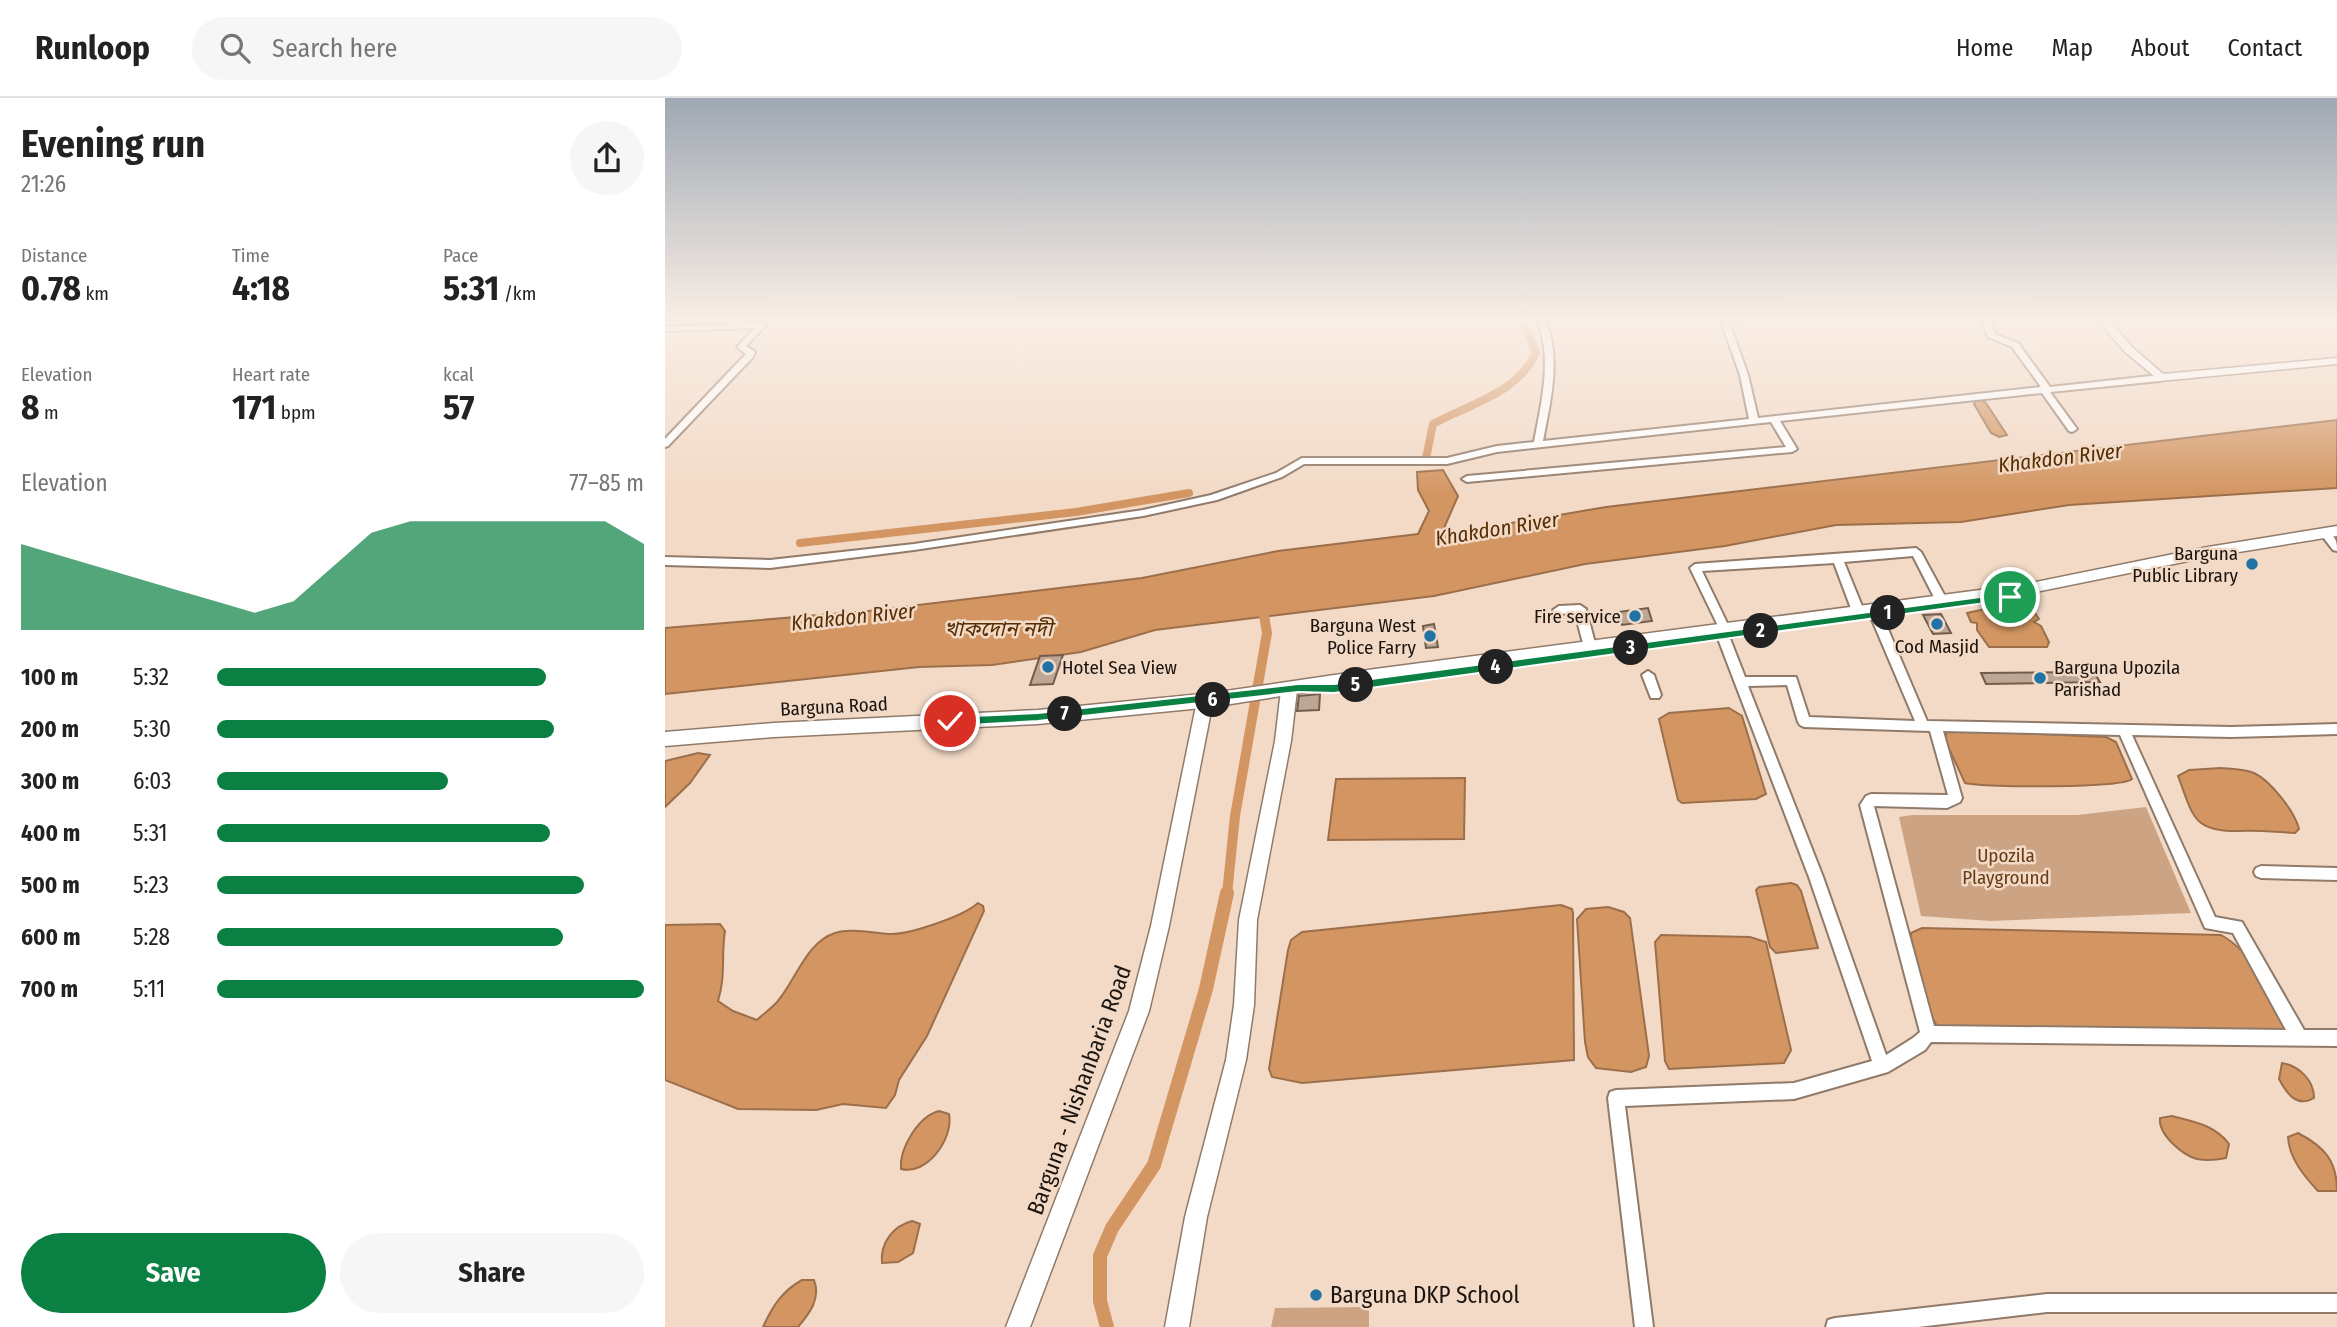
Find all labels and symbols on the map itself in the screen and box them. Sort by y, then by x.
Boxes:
water label: Khakdon River [1997,437,2124,478]
water label: Khakdon River [1433,506,1561,552]
place label: Barguna Public Library [2132,542,2239,587]
marker: Barguna Public Library [2244,556,2260,572]
pin [1980,567,2040,627]
pin: 1 [1871,596,1905,630]
water label: Khakdon River [790,597,917,636]
place label: Fire service [1534,605,1621,628]
marker: Fire service [1627,608,1643,624]
place label: Barguna West Police Farry [1310,614,1417,659]
pin: 2 [1743,614,1779,648]
water label: খাকদোন নদী [944,616,1057,642]
marker: Cod Masjid [1929,616,1945,632]
marker: Barguna West Police Farry [1422,628,1438,644]
pin: 3 [1613,630,1649,666]
place label: Cod Masjid [1895,635,1979,658]
pin: 4 [1479,650,1513,684]
place label: Hotel Sea View [1062,656,1178,679]
place label: Barguna Upozila Parishad [2054,656,2180,701]
marker: Hotel Sea View [1040,659,1056,675]
pin: 5 [1339,668,1373,702]
marker: Barguna Upozila Parishad [2032,670,2048,686]
pin: 6 [1195,682,1231,718]
pin [920,691,980,751]
street label: Barguna Road [780,692,889,721]
pin: 7 [1047,696,1083,732]
park label: Upozila Playground [1962,844,2050,889]
street label: Barguna - Nishanbaria Road [1021,961,1137,1219]
place label: Barguna DKP School [1330,1281,1520,1309]
marker: Barguna DKP School [1308,1287,1324,1303]

